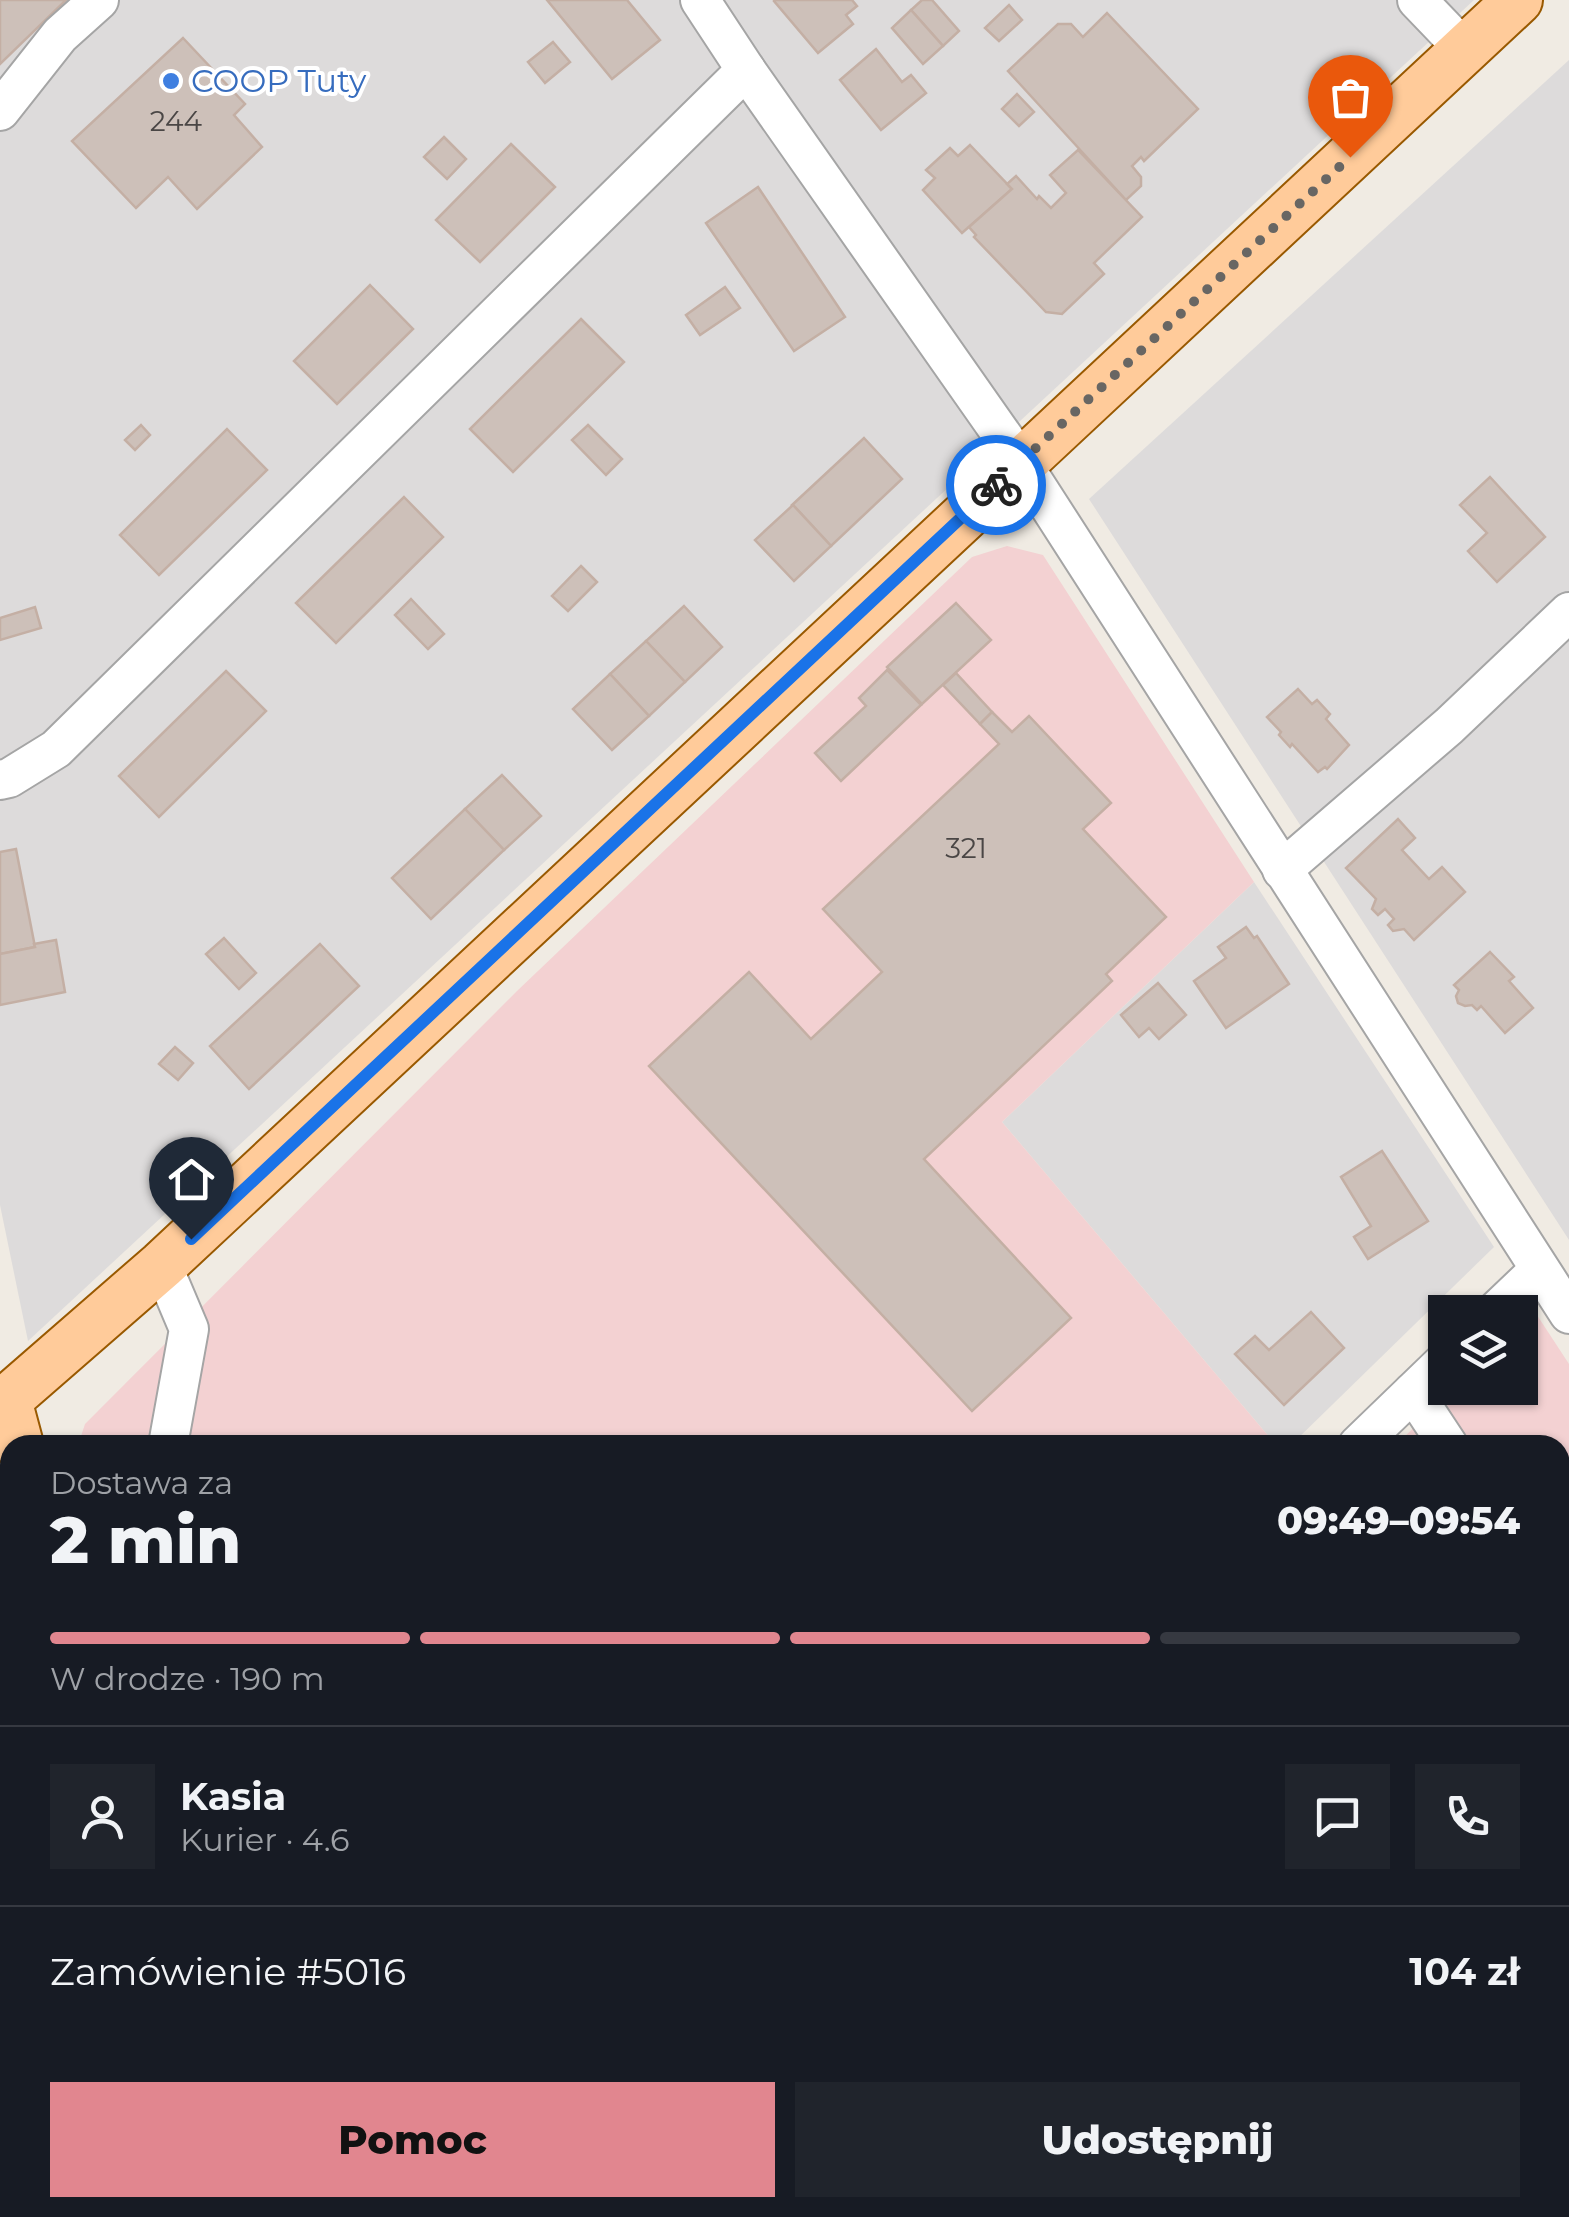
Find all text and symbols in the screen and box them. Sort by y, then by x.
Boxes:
pin [1308,55,1393,158]
place label: COOP Tuty [191,61,367,100]
marker: COOP Tuty [160,70,182,92]
icon: bag [1323,70,1378,125]
house number: 244 [150,104,203,138]
courier [946,435,1046,535]
icon: bike [969,458,1024,513]
house number: 321 [945,831,987,865]
pin [149,1137,234,1240]
icon: home [164,1152,219,1207]
map controls [1428,1295,1538,1405]
button: layers [1428,1295,1538,1405]
text: Dostawa za [50,1463,233,1502]
text: 09:49–09:54 [1277,1497,1520,1544]
text: 2 min [50,1500,241,1579]
text: W drodze · 190 m [50,1659,325,1698]
button: person [50,1764,155,1869]
button: chat [1285,1764,1390,1869]
button: phone [1415,1764,1520,1869]
text: Kasia [180,1773,286,1820]
text: Kurier · 4.6 [180,1820,350,1859]
text: Zamówienie #5016 [50,1948,406,1995]
text: 104 zł [1409,1948,1520,1995]
button: Pomoc [50,2082,775,2197]
button: Udostępnij [795,2082,1520,2197]

